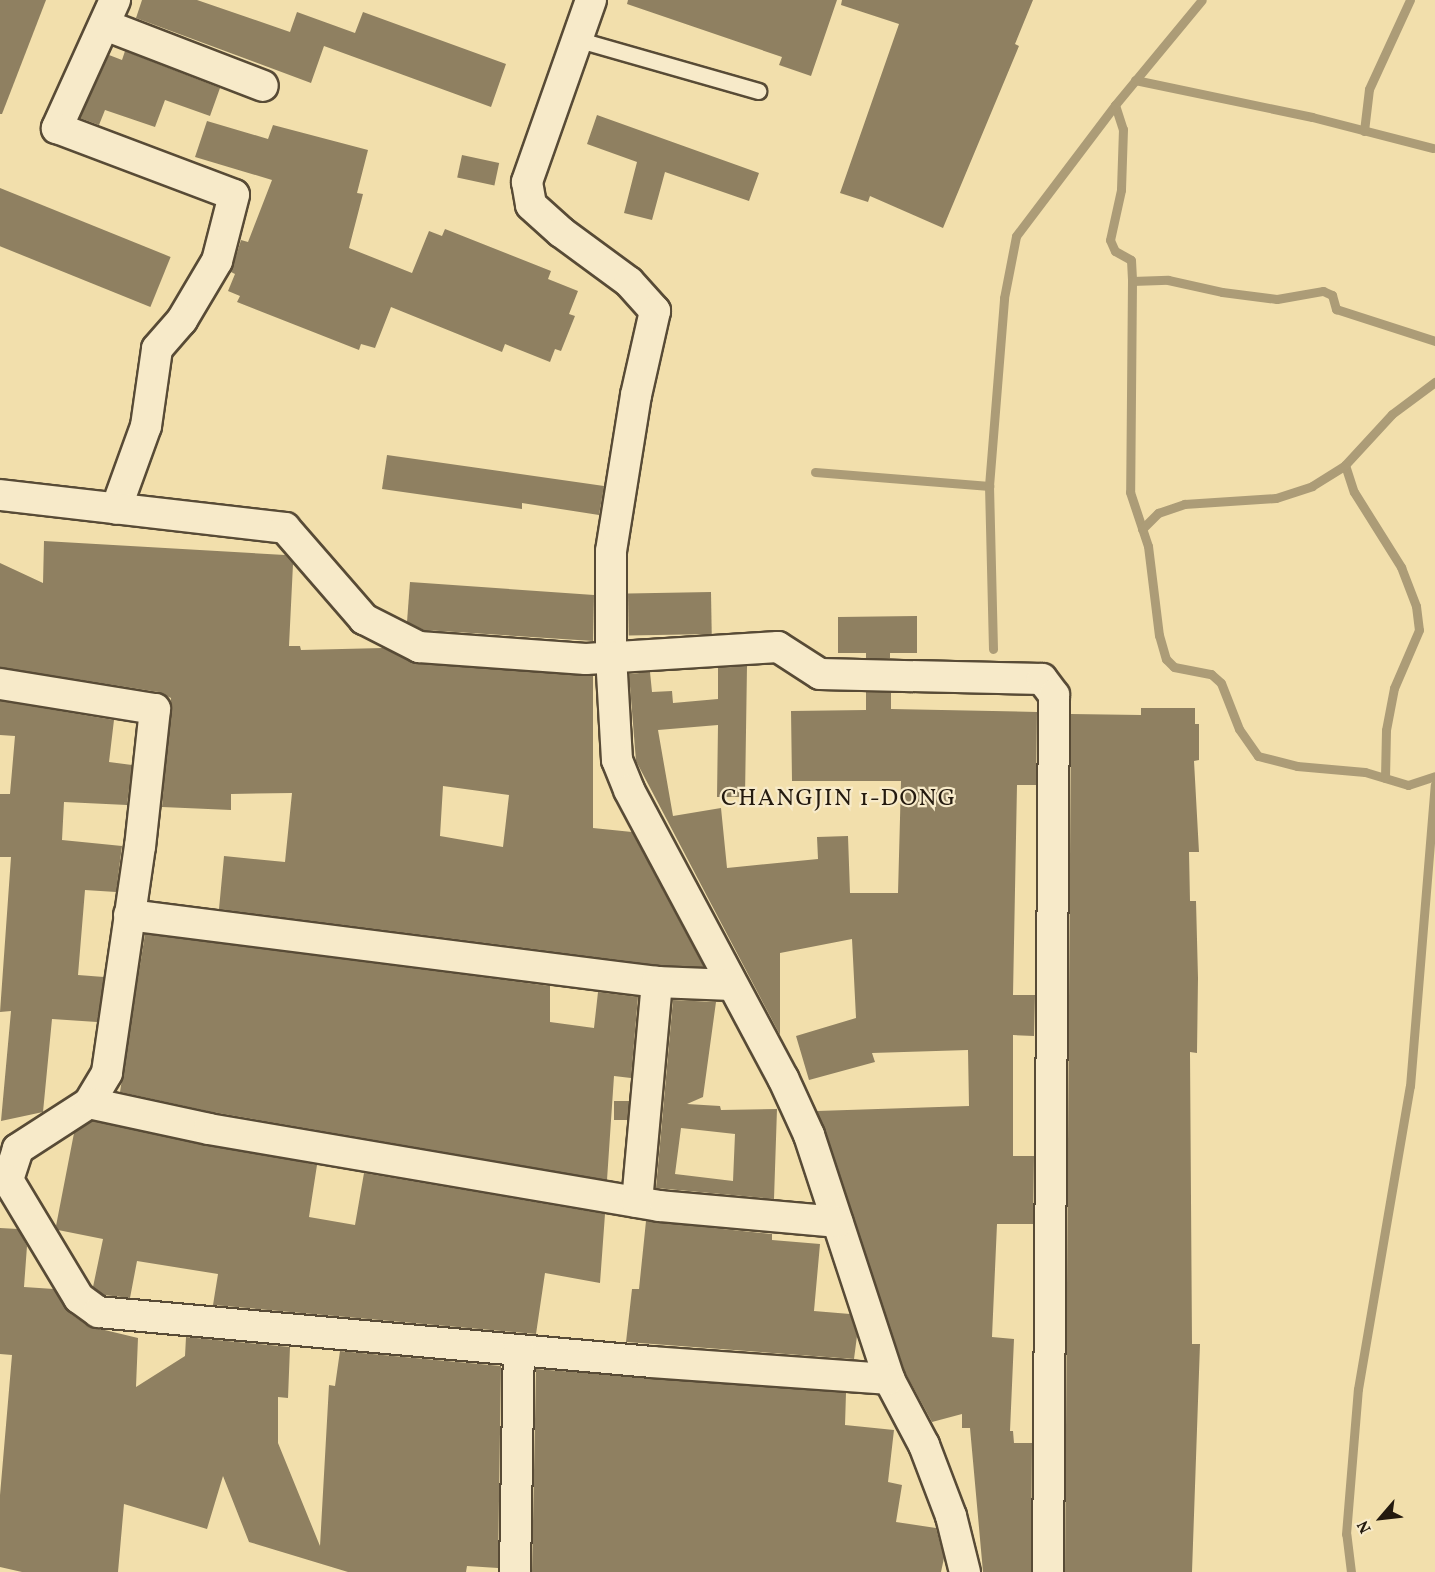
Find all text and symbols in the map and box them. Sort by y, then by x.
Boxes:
district label: CHANGJIN 1-DONG [721,786,957,814]
north arrow [1351,1488,1411,1548]
text: N [1353,1516,1378,1537]

